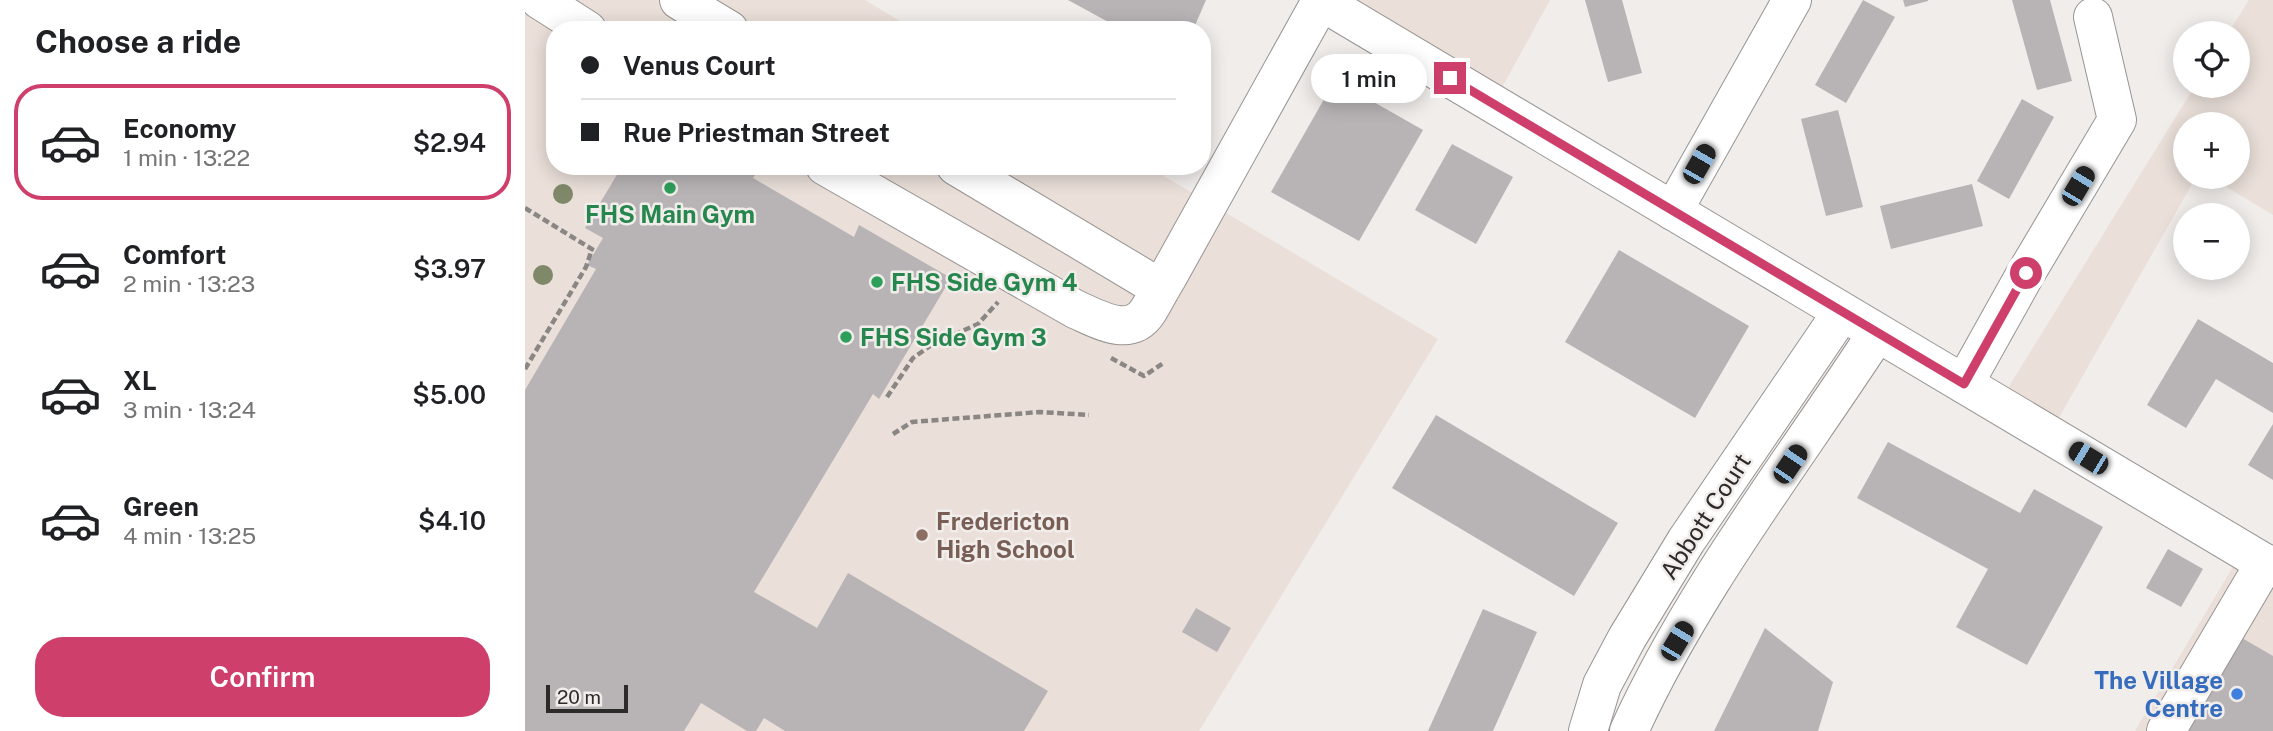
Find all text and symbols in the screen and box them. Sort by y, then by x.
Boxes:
map controls [2173,21,2250,280]
button: locate [2173,21,2250,98]
text: Choose a ride [35,23,241,60]
text: Venus Court [623,50,776,81]
callout: 1 min [1310,54,1425,102]
route end [1434,62,1466,94]
text: 1 min [1342,65,1396,92]
icon: car [39,111,102,174]
button: + [2173,112,2250,189]
text: Economy [123,113,236,144]
text: Rue Priestman Street [623,117,890,148]
text: $2.94 [413,127,486,158]
car [1680,141,1719,187]
text: 1 min · 13:22 [123,144,250,171]
car [2059,163,2098,209]
marker: FHS Main Gym [662,180,678,196]
place label: FHS Main Gym [585,200,755,228]
button: − [2173,203,2250,280]
icon: car [39,237,102,300]
text: Comfort [123,239,226,270]
text: $3.97 [413,253,486,284]
route start [2010,257,2042,289]
place label: FHS Side Gym 4 [891,268,1078,296]
text: 2 min · 13:23 [123,270,255,297]
marker: FHS Side Gym 4 [869,274,885,290]
place label: FHS Side Gym 3 [860,323,1047,351]
marker: FHS Side Gym 3 [838,329,854,345]
icon: car [39,363,102,426]
text: XL [123,365,157,396]
text: $5.00 [412,379,486,410]
text: 3 min · 13:24 [123,396,256,423]
car [2065,438,2112,478]
car [1770,441,1811,487]
street label: Abbott Court [1654,448,1756,584]
icon: car [39,489,102,552]
text: Green [123,491,199,522]
text: $4.10 [418,505,486,536]
place label: Fredericton High School [936,507,1075,563]
text: 4 min · 13:25 [123,522,256,549]
marker: Fredericton High School [914,527,930,543]
car [1658,618,1697,664]
button: Confirm [35,637,490,717]
place label: The Village Centre [2094,666,2223,722]
scale bar [546,682,628,714]
text: 20 m [557,686,601,708]
marker: The Village Centre [2229,686,2245,702]

